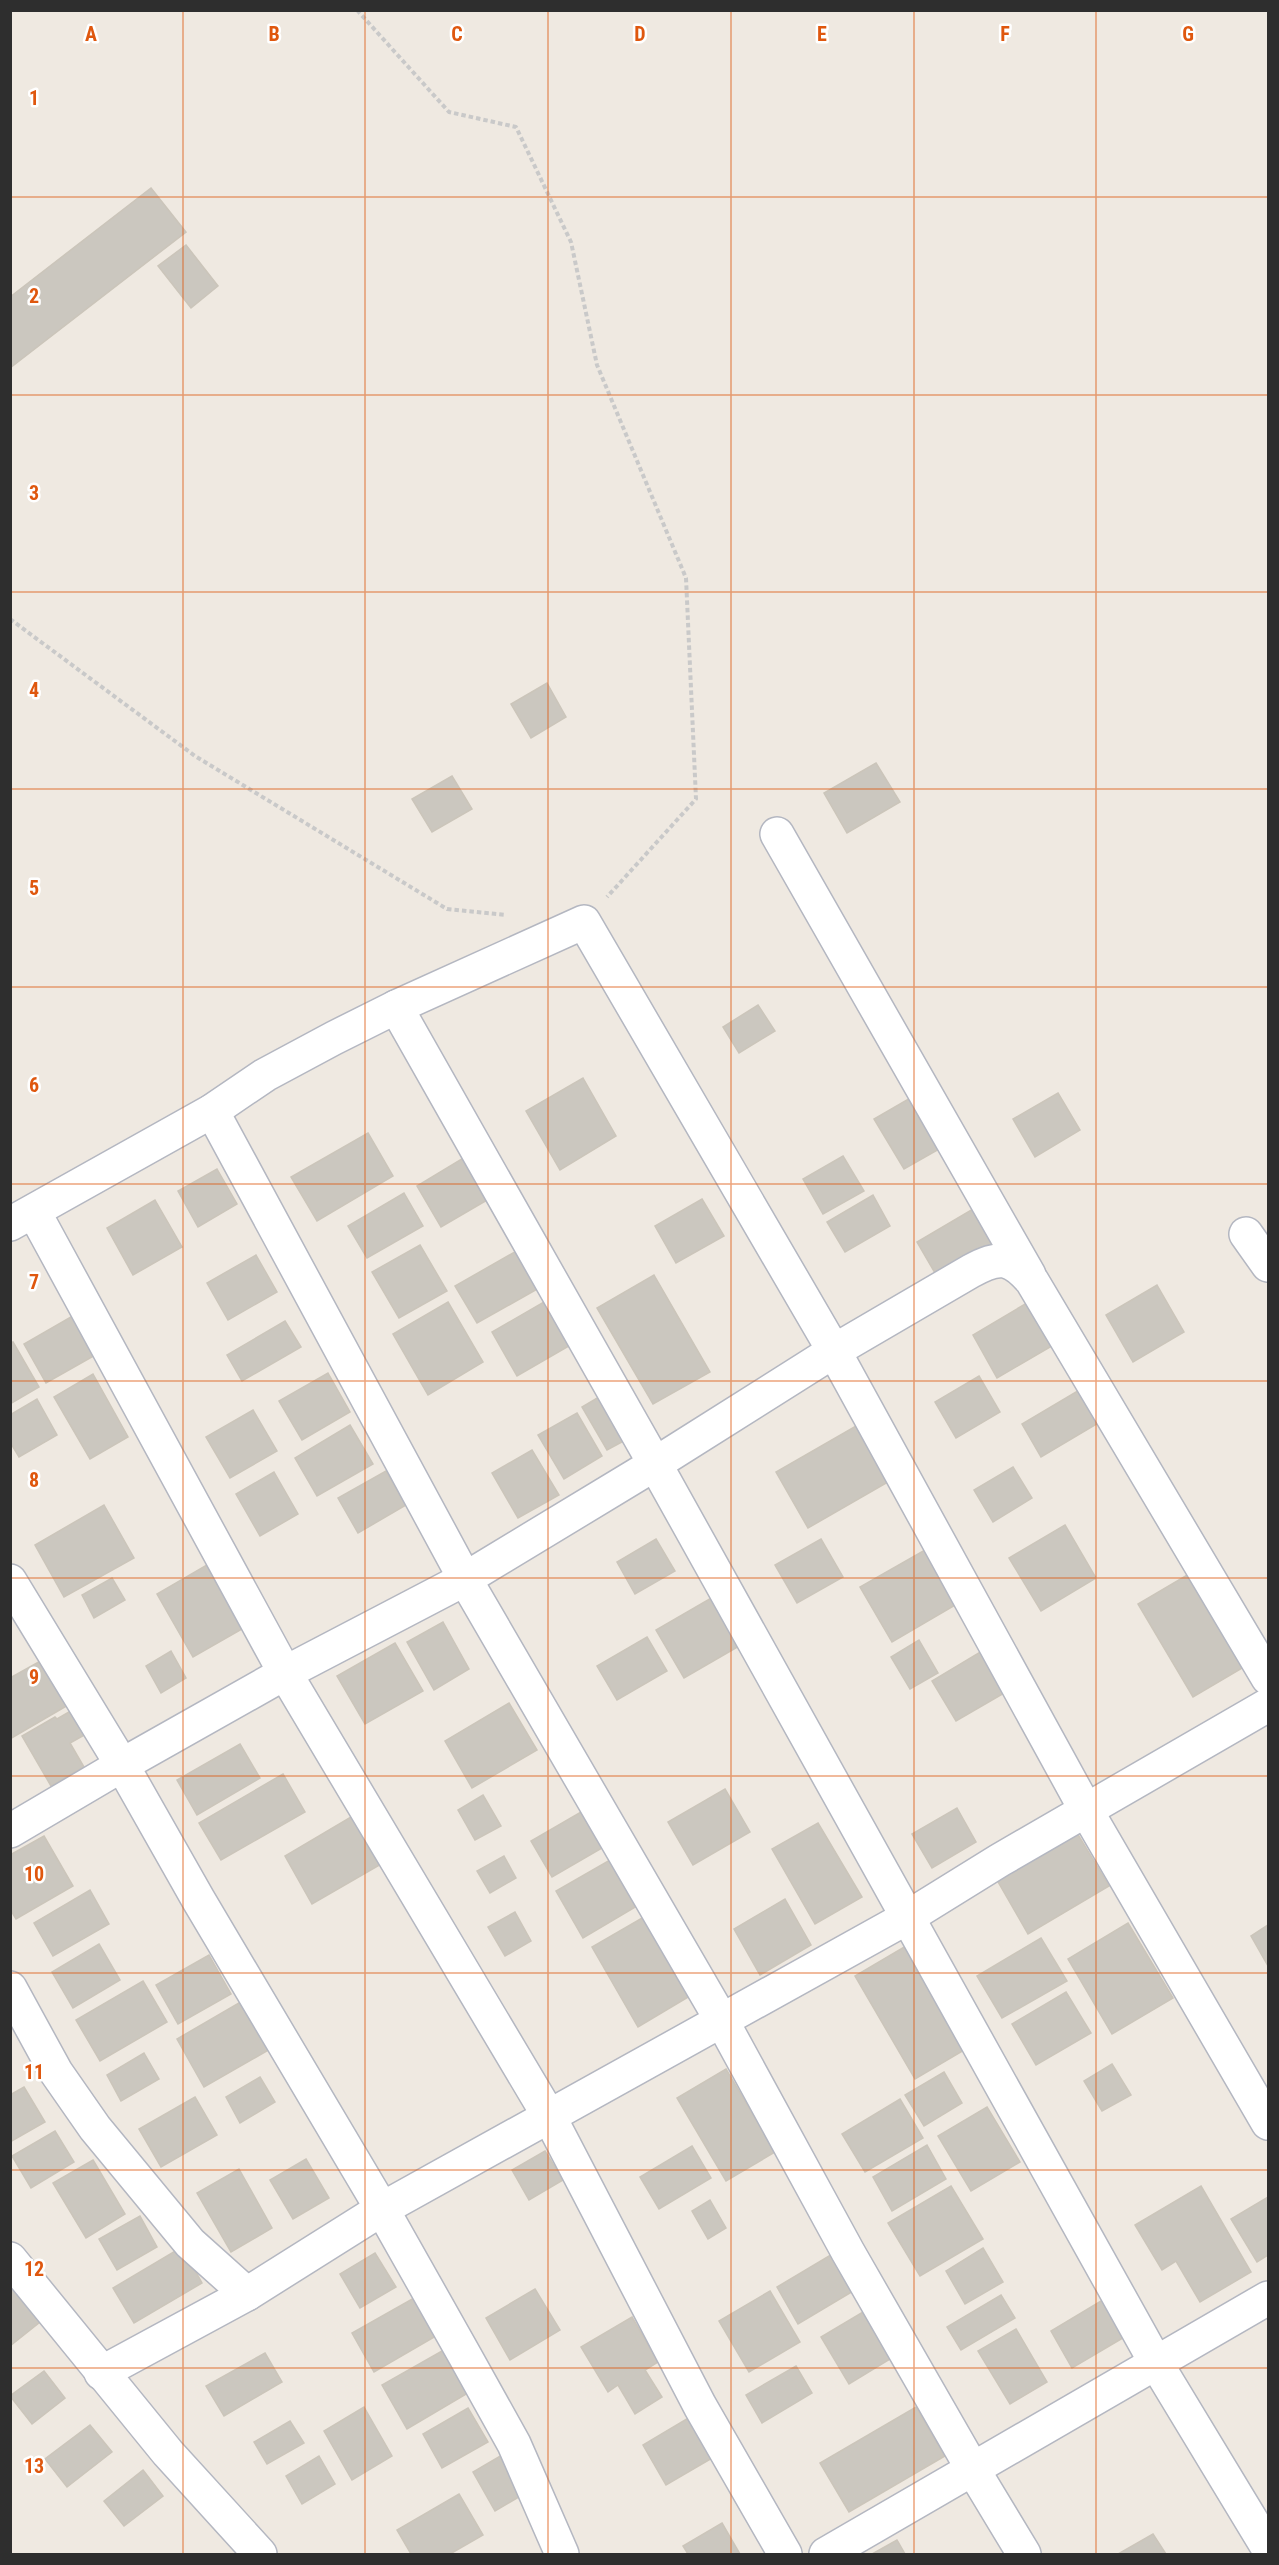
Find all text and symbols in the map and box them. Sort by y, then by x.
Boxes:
text: A [85,22,97,46]
text: B [268,22,280,46]
text: C [451,22,463,46]
text: D [634,22,646,46]
text: E [817,22,827,46]
text: F [1000,22,1010,46]
text: G [1182,22,1194,46]
text: 1 [29,86,39,110]
text: 2 [29,284,39,308]
text: 3 [29,481,39,505]
text: 4 [29,678,39,702]
text: 5 [29,876,39,900]
text: 6 [29,1073,39,1097]
text: 7 [29,1270,39,1294]
text: 8 [29,1468,39,1492]
text: 9 [29,1665,39,1689]
text: 10 [24,1862,44,1886]
text: 11 [24,2060,44,2084]
text: 12 [24,2257,44,2281]
text: 13 [24,2454,44,2478]

